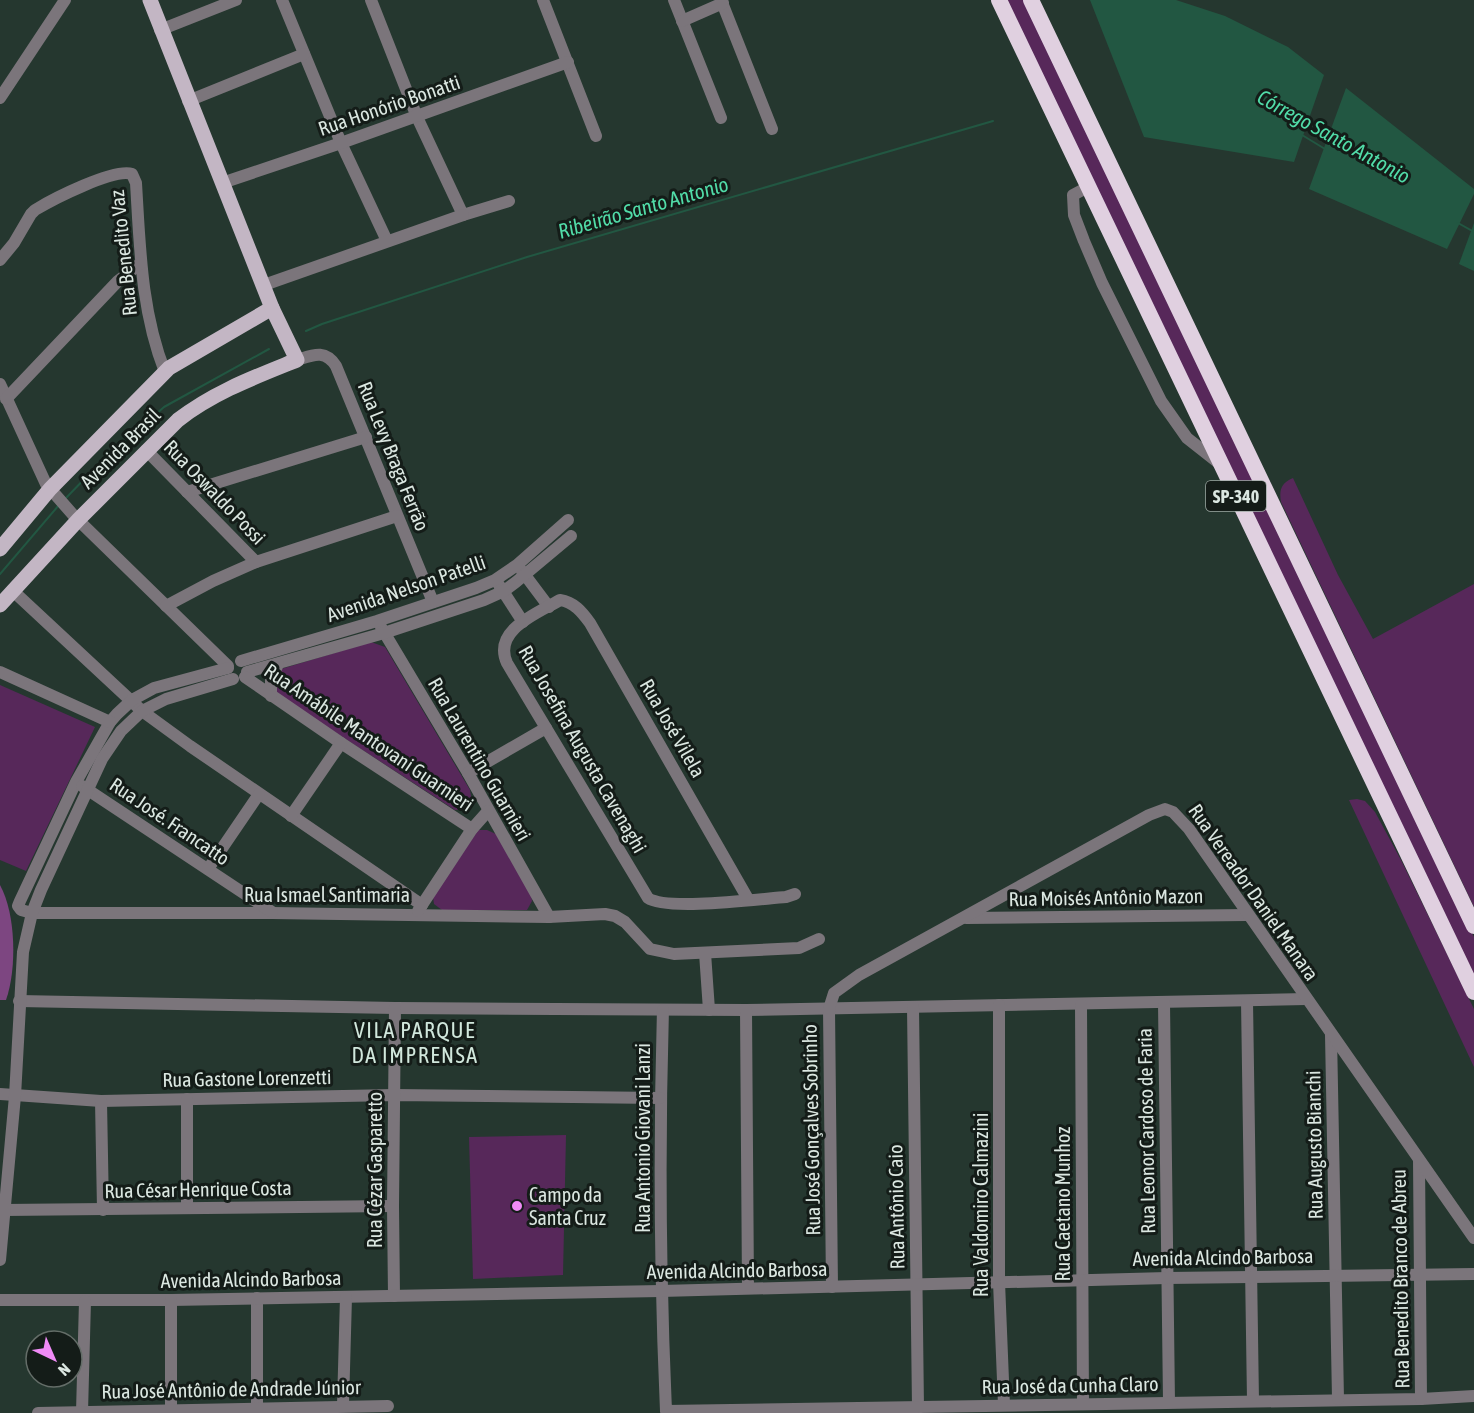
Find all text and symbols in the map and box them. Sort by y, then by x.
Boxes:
street label: Rua Honório Bonatti [315,70,463,140]
water label: Córrego Santo Antonio [1253,84,1415,188]
water label: Ribeirão Santo Antonio [555,171,731,243]
street label: Rua Benedito Vaz [105,189,141,317]
street label: Rua Levy Braga Ferrão [354,378,434,534]
street label: Avenida Brasil [75,403,165,493]
street label: Rua Oswaldo Possi [160,435,270,549]
road number: SP-340 [1206,481,1266,511]
street label: Avenida Nelson Patelli [324,550,488,626]
street label: Rua Josefina Augusta Cavenaghi [514,641,652,857]
street label: Rua Amábile Mantovani Guarnieri [260,658,478,816]
street label: Rua Laurentino Guarnieri [424,673,536,845]
street label: Rua José Vilela [636,675,710,781]
street label: Rua José. Francatto [106,772,234,870]
street label: Rua Vereador Daniel Manara [1184,799,1324,985]
street label: Rua Ismael Santimaria [244,883,410,906]
street label: Rua Moisés Antônio Mazon [1008,884,1204,910]
district label: VILA PARQUE DA IMPRENSA [351,1017,479,1068]
street label: Rua José Gonçalves Sobrinho [798,1024,824,1236]
street label: Rua Leonor Cardoso de Faria [1133,1028,1159,1234]
street label: Rua Antonio Giovani Lanzi [631,1043,654,1233]
street label: Rua Gastone Lorenzetti [162,1065,332,1091]
street label: Rua Augusto Bianchi [1301,1070,1327,1220]
street label: Rua Cézar Gasparetto [363,1092,386,1248]
street label: Rua Valdomiro Calmazini [969,1113,992,1297]
street label: Rua Caetano Munhoz [1051,1127,1074,1281]
street label: Rua Antônio Caio [883,1144,909,1270]
street label: Rua Benedito Branco de Abreu [1387,1169,1413,1389]
street label: Rua César Henrique Costa [104,1176,292,1202]
place label: Campo da Santa Cruz [529,1183,606,1229]
marker: Campo da Santa Cruz [510,1199,524,1213]
street label: Avenida Alcindo Barbosa [1132,1244,1314,1270]
street label: Avenida Alcindo Barbosa [646,1257,828,1283]
street label: Avenida Alcindo Barbosa [160,1266,342,1292]
north arrow [24,1329,84,1389]
text: N [55,1360,74,1380]
street label: Rua José da Cunha Claro [981,1372,1159,1398]
street label: Rua José Antônio de Andrade Júnior [101,1375,362,1403]

